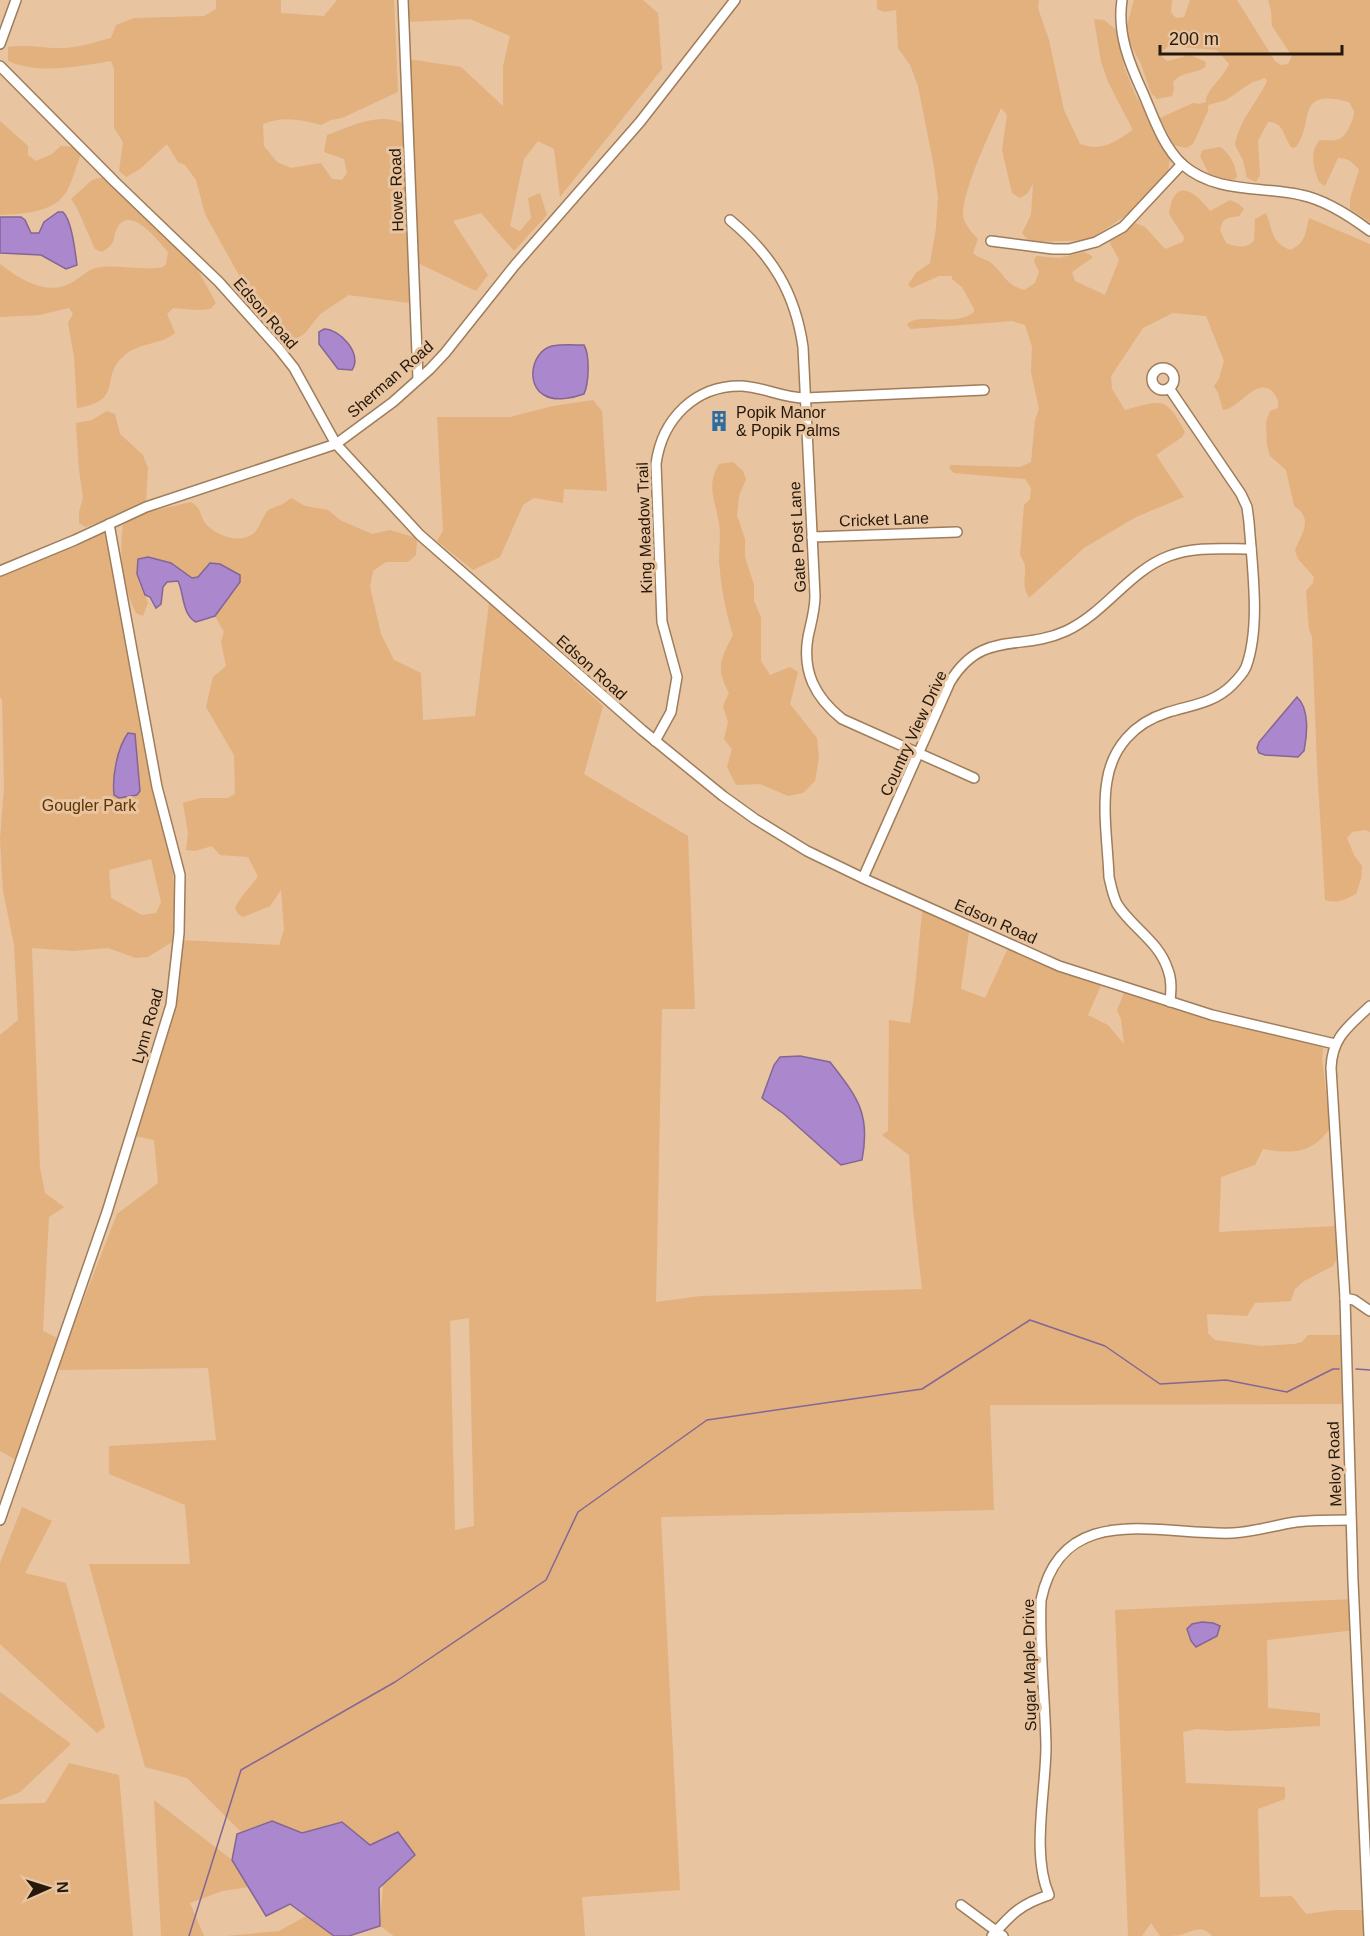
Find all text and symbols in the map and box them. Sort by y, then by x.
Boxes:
scale bar [1160,18,1342,56]
text: 200 m [1169,29,1219,49]
street label: Howe Road [387,148,406,232]
street label: Edson Road [230,275,301,352]
street label: Sherman Road [344,338,437,421]
place label: Popik Manor & Popik Palms [736,404,840,439]
building icon: Popik Manor & Popik Palms [707,409,731,433]
street label: King Meadow Trail [634,462,655,594]
street label: Gate Post Lane [786,481,809,593]
street label: Cricket Lane [839,509,929,530]
street label: Edson Road [553,632,630,703]
street label: Country View Drive [877,668,950,799]
park label: Gougler Park [42,797,137,814]
street label: Edson Road [952,896,1039,947]
street label: Lynn Road [129,987,166,1065]
street label: Meloy Road [1325,1421,1344,1507]
street label: Sugar Maple Drive [1020,1599,1039,1731]
north arrow [18,1858,78,1918]
text: N [54,1881,71,1893]

